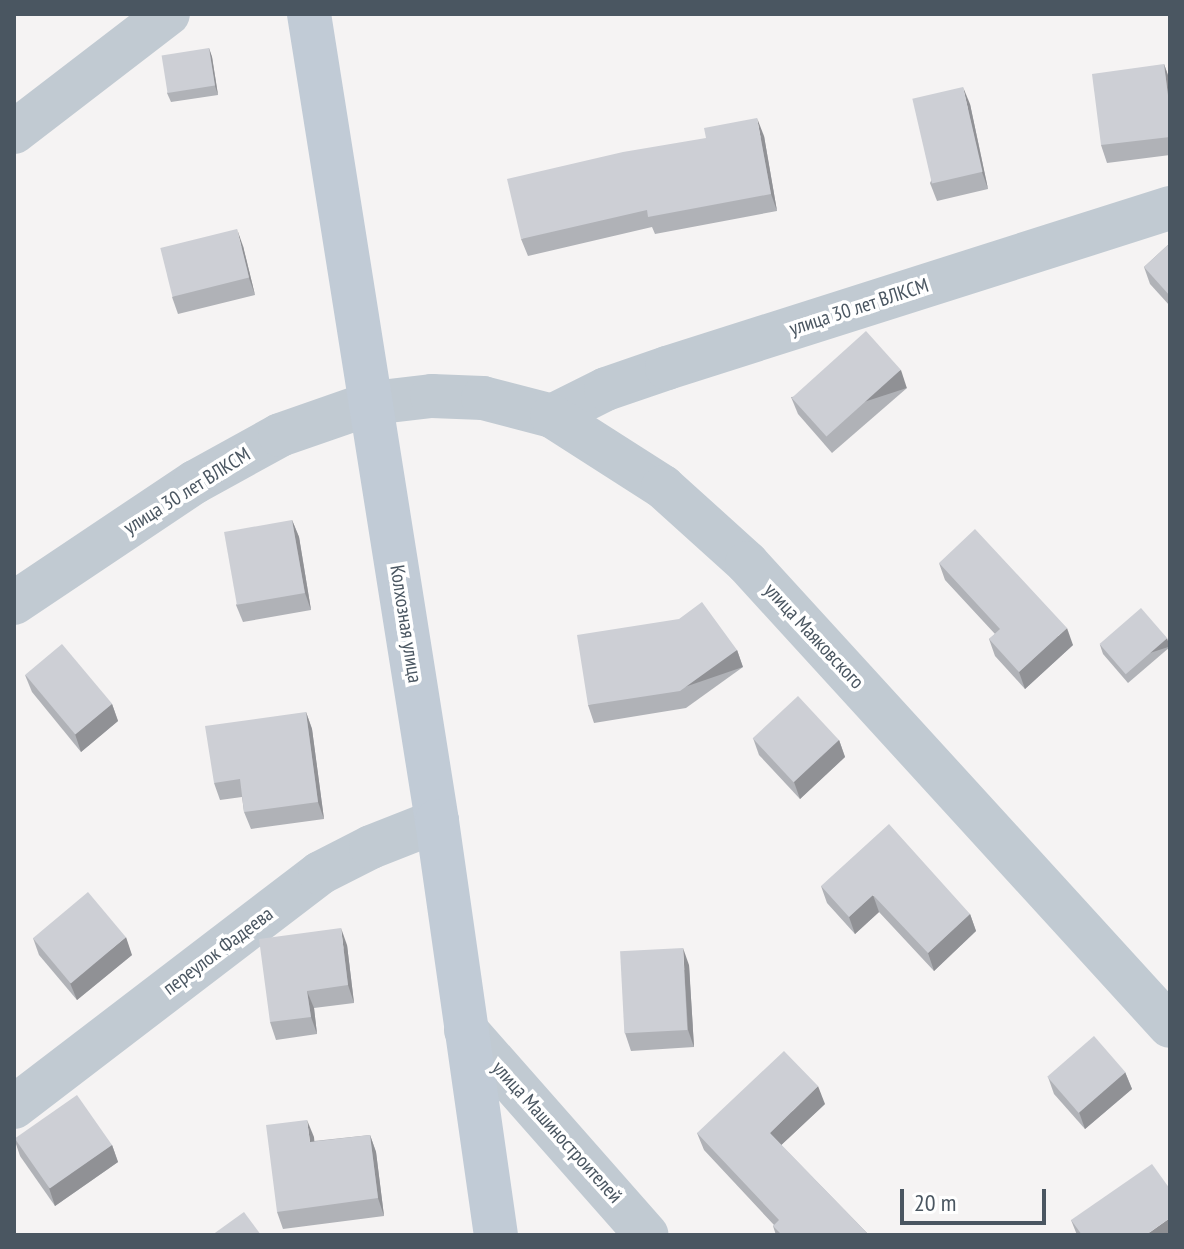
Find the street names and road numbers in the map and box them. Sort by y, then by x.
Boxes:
street label: улица 30 лет ВЛКСМ [786,273,932,341]
street label: улица 30 лет ВЛКСМ [119,442,255,540]
street label: Колхозная улица [385,563,427,685]
street label: улица Маяковского [759,578,869,694]
street label: переулок Фадеева [158,902,278,1000]
street label: улица Машиностроителей [487,1056,627,1208]

